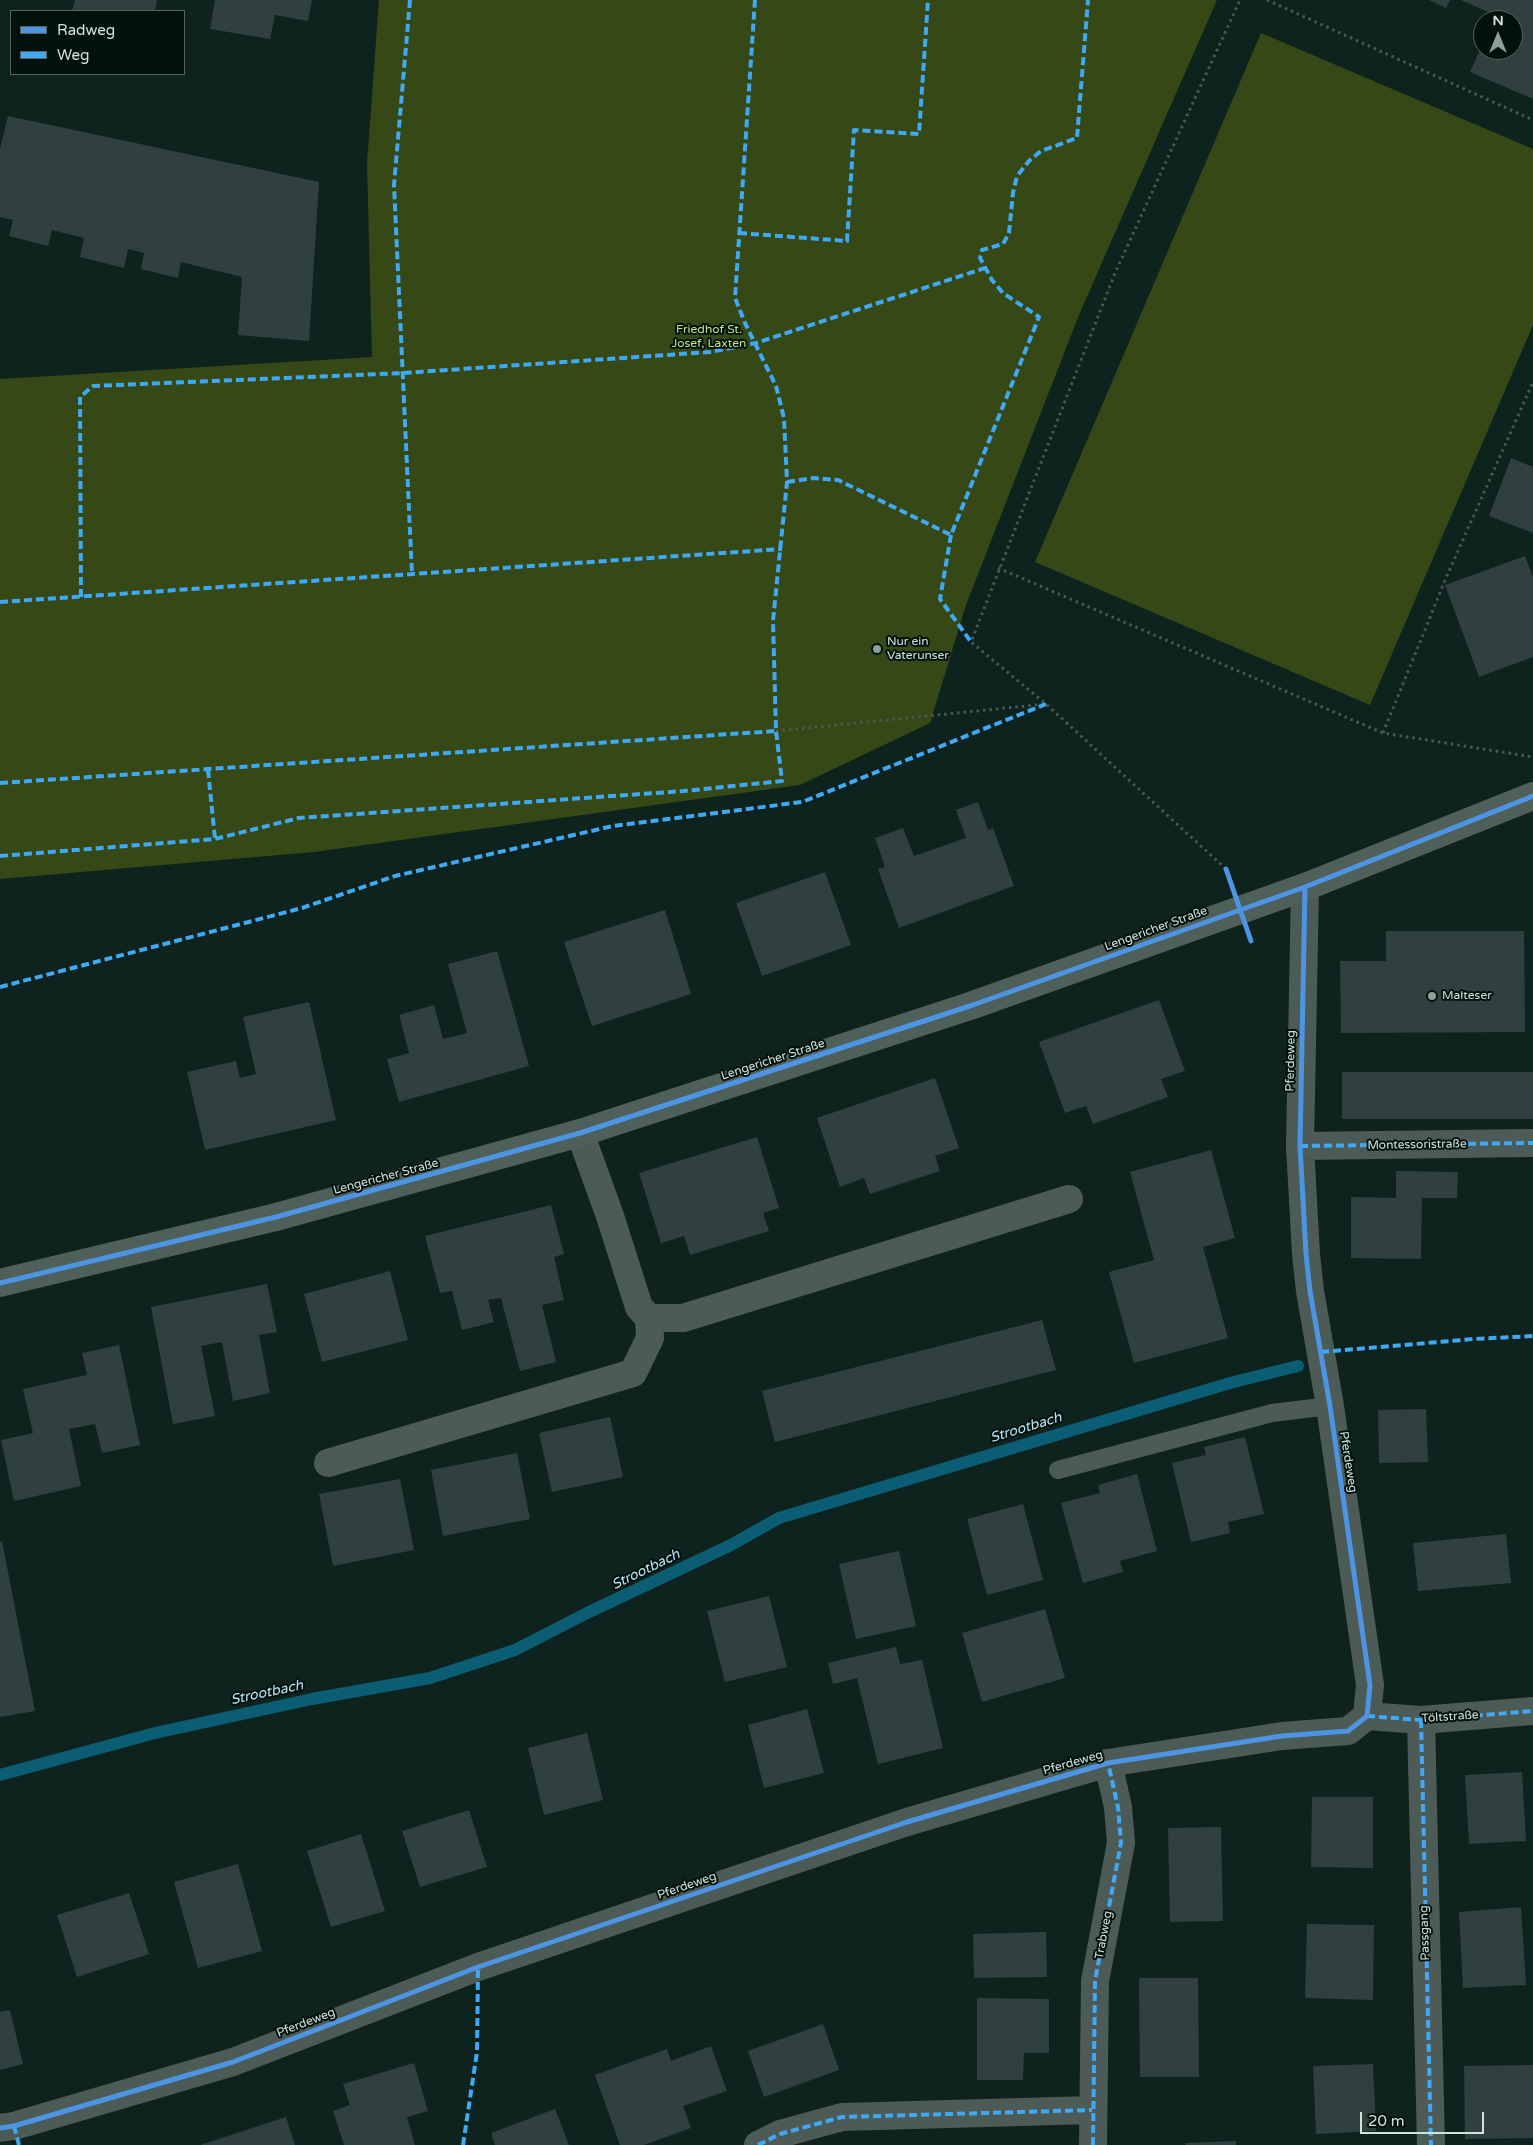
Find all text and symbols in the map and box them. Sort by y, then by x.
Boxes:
legend [10,10,185,75]
north arrow [1473,10,1523,60]
text: N [1492,12,1504,29]
text: Radweg [57,21,115,39]
text: Weg [57,46,89,64]
park label: Friedhof St. Josef, Laxten [672,323,746,351]
place label: Nur ein Vaterunser [887,635,949,663]
marker: Nur ein Vaterunser [871,643,883,655]
street label: Lengericher Straße [1103,904,1209,954]
place label: Malteser [1442,989,1492,1003]
marker: Malteser [1426,990,1438,1002]
street label: Pferdeweg [1283,1030,1299,1092]
street label: Lengericher Straße [719,1036,827,1084]
street label: Montessoristraße [1367,1137,1467,1153]
street label: Lengericher Straße [332,1156,440,1198]
water label: Strootbach [988,1409,1064,1447]
street label: Pferdeweg [1336,1430,1360,1494]
water label: Strootbach [609,1546,683,1594]
water label: Strootbach [229,1677,305,1709]
street label: Töltstraße [1421,1708,1479,1726]
street label: Pferdeweg [1041,1748,1105,1778]
street label: Pferdeweg [656,1869,718,1903]
street label: Passgang [1417,1905,1433,1961]
street label: Trabweg [1092,1909,1116,1961]
street label: Pferdeweg [275,2005,337,2041]
scale bar [1363,2102,1487,2134]
text: 20 m [1368,2112,1405,2130]

